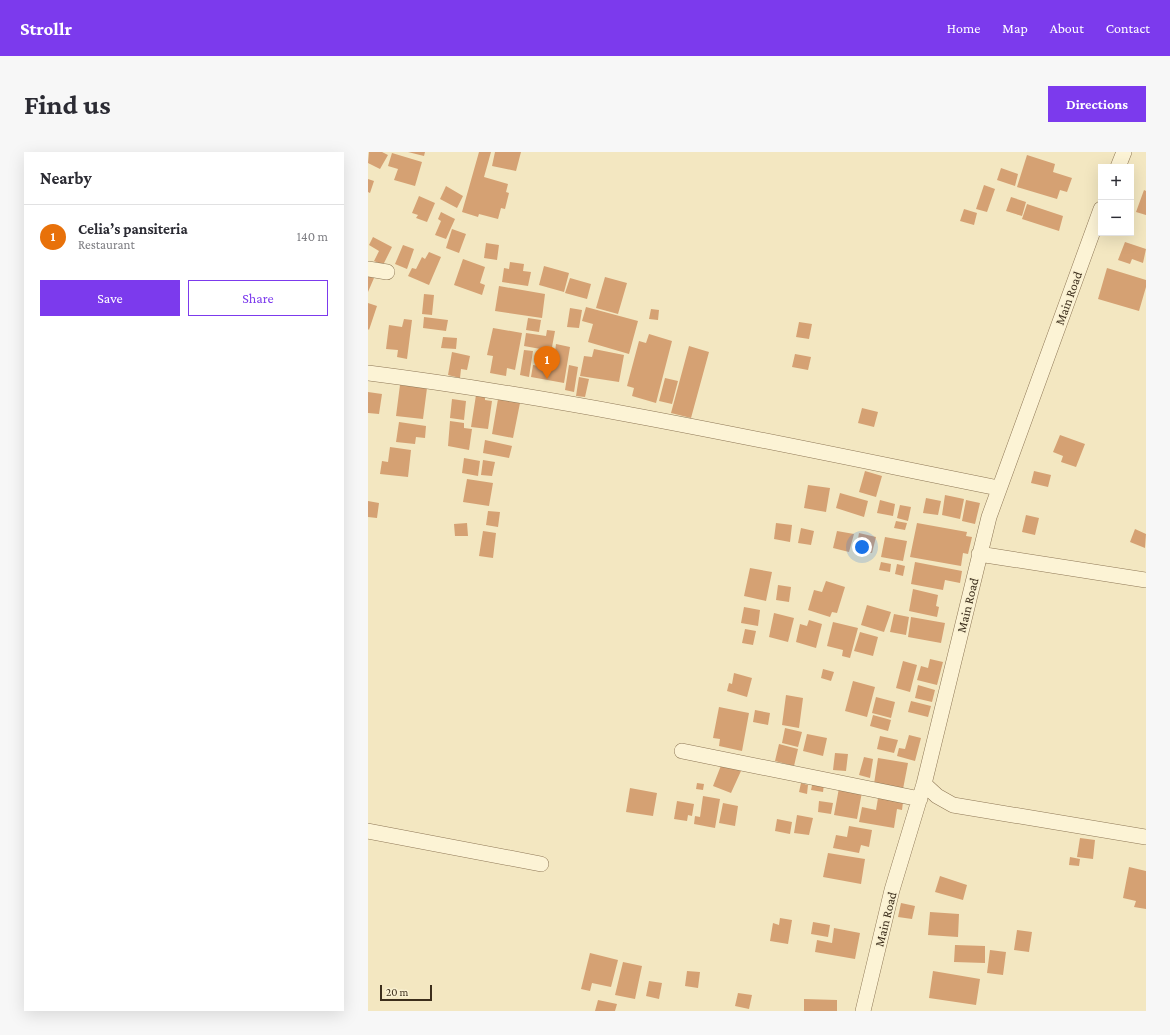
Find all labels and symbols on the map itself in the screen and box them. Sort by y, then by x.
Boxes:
street label: Main Road [1052,269,1085,327]
pin: 1 [534,346,560,379]
your location [852,537,872,557]
street label: Main Road [953,576,982,634]
street label: Main Road [871,890,900,948]
scale bar [380,983,432,1002]

